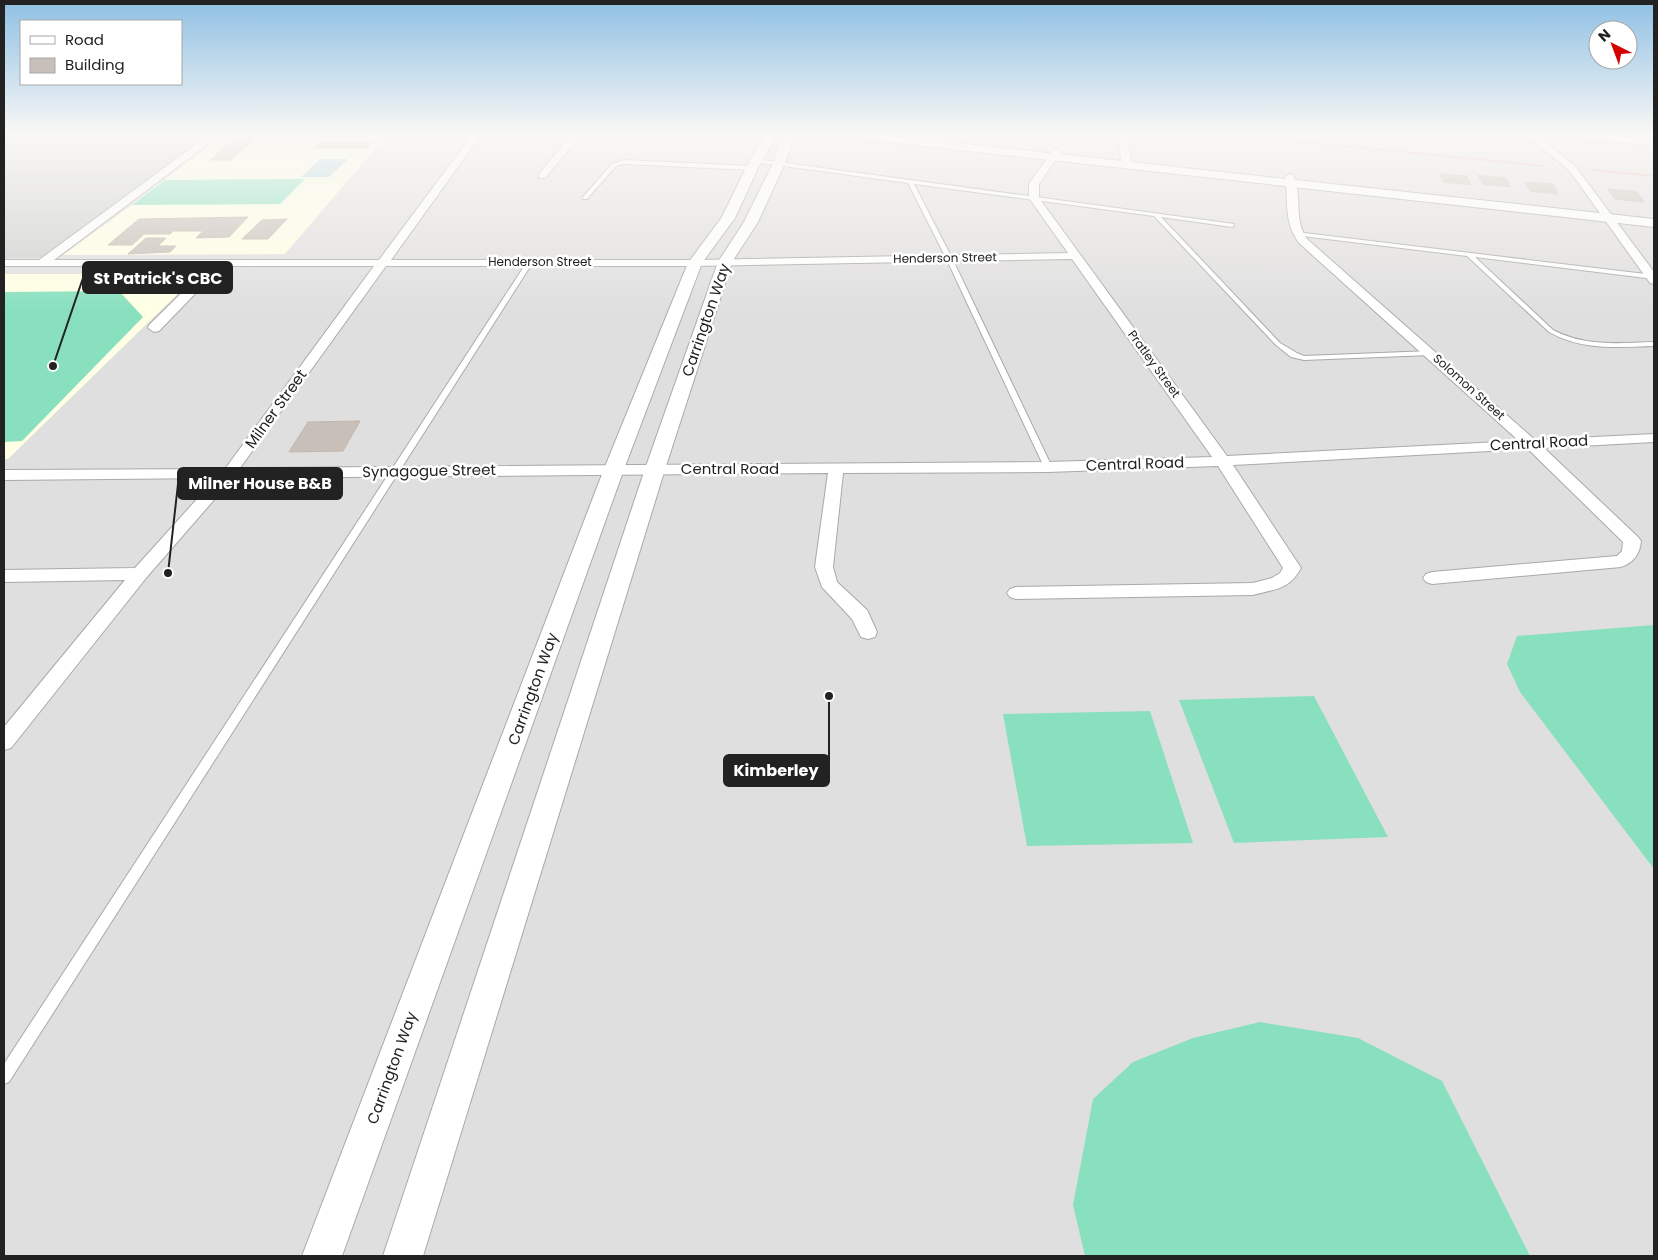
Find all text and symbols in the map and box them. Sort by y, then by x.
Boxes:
legend [20,20,182,85]
north arrow [1588,20,1638,70]
text: N [1594,24,1615,46]
text: Road [65,29,104,50]
text: Building [65,54,125,75]
street label: Henderson Street [893,248,997,267]
street label: Henderson Street [488,253,592,270]
street label: Carrington Way [676,260,735,379]
callout: St Patrick's CBC [83,262,232,293]
text: St Patrick's CBC [94,267,223,290]
street label: Pratley Street [1124,327,1185,401]
street label: Solomon Street [1430,350,1509,424]
street label: Milner Street [240,365,311,452]
street label: Central Road [1489,429,1589,456]
street label: Central Road [1085,451,1185,476]
street label: Central Road [681,458,779,479]
street label: Synagogue Street [362,459,496,482]
callout: Milner House B&B [178,468,342,499]
text: Milner House B&B [188,472,332,495]
street label: Carrington Way [502,629,563,748]
callout: Kimberley [724,755,829,786]
text: Kimberley [733,759,819,782]
street label: Carrington Way [361,1008,422,1127]

